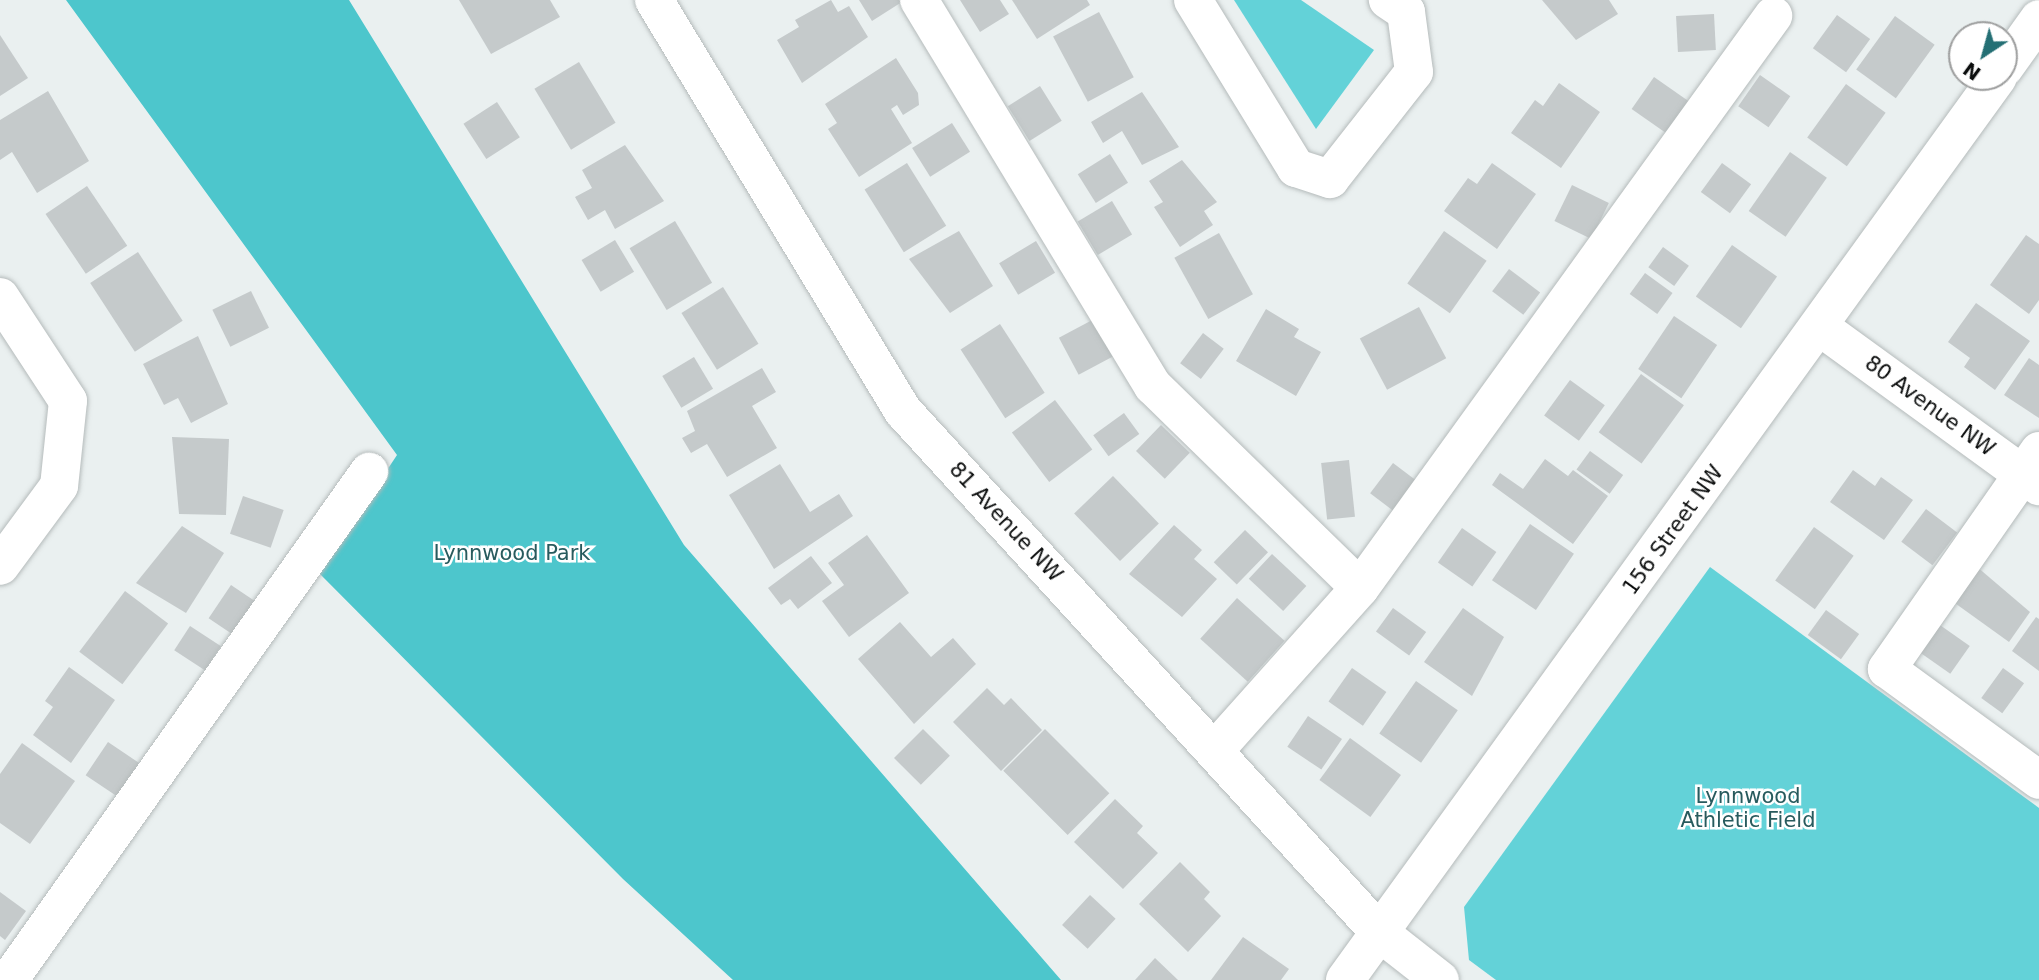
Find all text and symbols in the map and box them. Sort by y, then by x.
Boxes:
north arrow [1948,21,2018,91]
text: N [1959,58,1985,85]
street label: 80 Avenue NW [1860,350,2000,462]
street label: 81 Avenue NW [944,457,1068,587]
street label: 156 Street NW [1618,460,1728,600]
park label: Lynnwood Park [433,540,591,566]
park label: Lynnwood Athletic Field [1680,783,1816,833]

